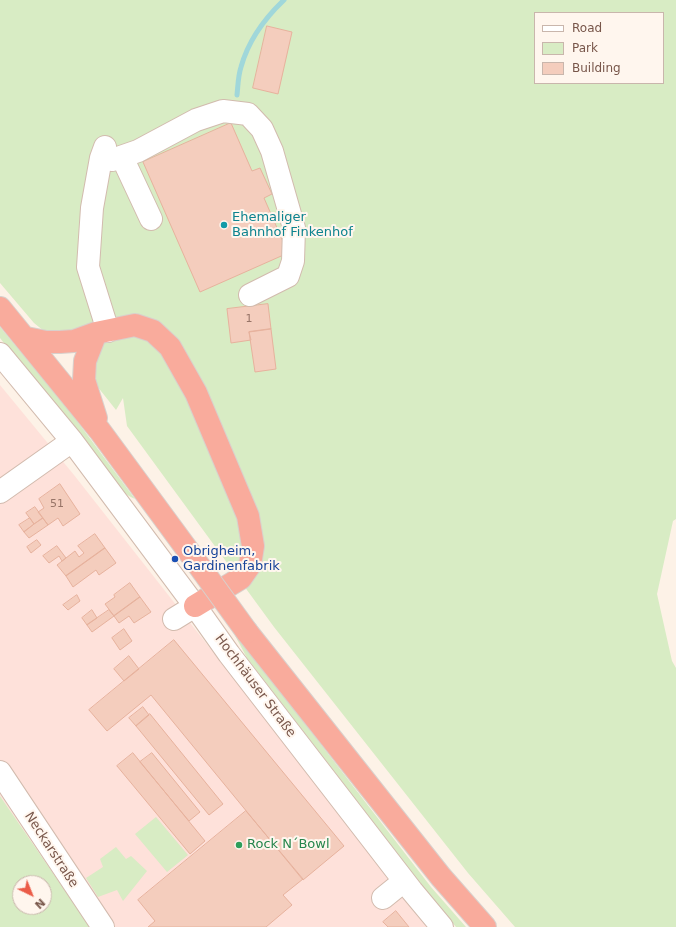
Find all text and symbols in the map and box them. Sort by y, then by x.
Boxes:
legend [534,12,664,84]
text: Road [572,21,602,35]
text: Park [572,41,598,55]
text: Building [572,61,621,75]
place label: Ehemaliger Bahnhof Finkenhof [232,210,353,241]
marker: Ehemaliger Bahnhof Finkenhof [219,220,229,230]
house number: 1 [246,312,252,326]
house number: 51 [50,497,64,511]
place label: Obrigheim, Gardinenfabrik [183,544,280,575]
marker: Obrigheim, Gardinenfabrik [170,554,180,564]
street label: Hochhäuser Straße [211,632,299,740]
street label: Neckarstraße [21,809,81,891]
place label: Rock N´Bowl [247,837,330,853]
marker: Rock N´Bowl [234,840,244,850]
north arrow [12,875,52,915]
text: N [32,896,48,911]

